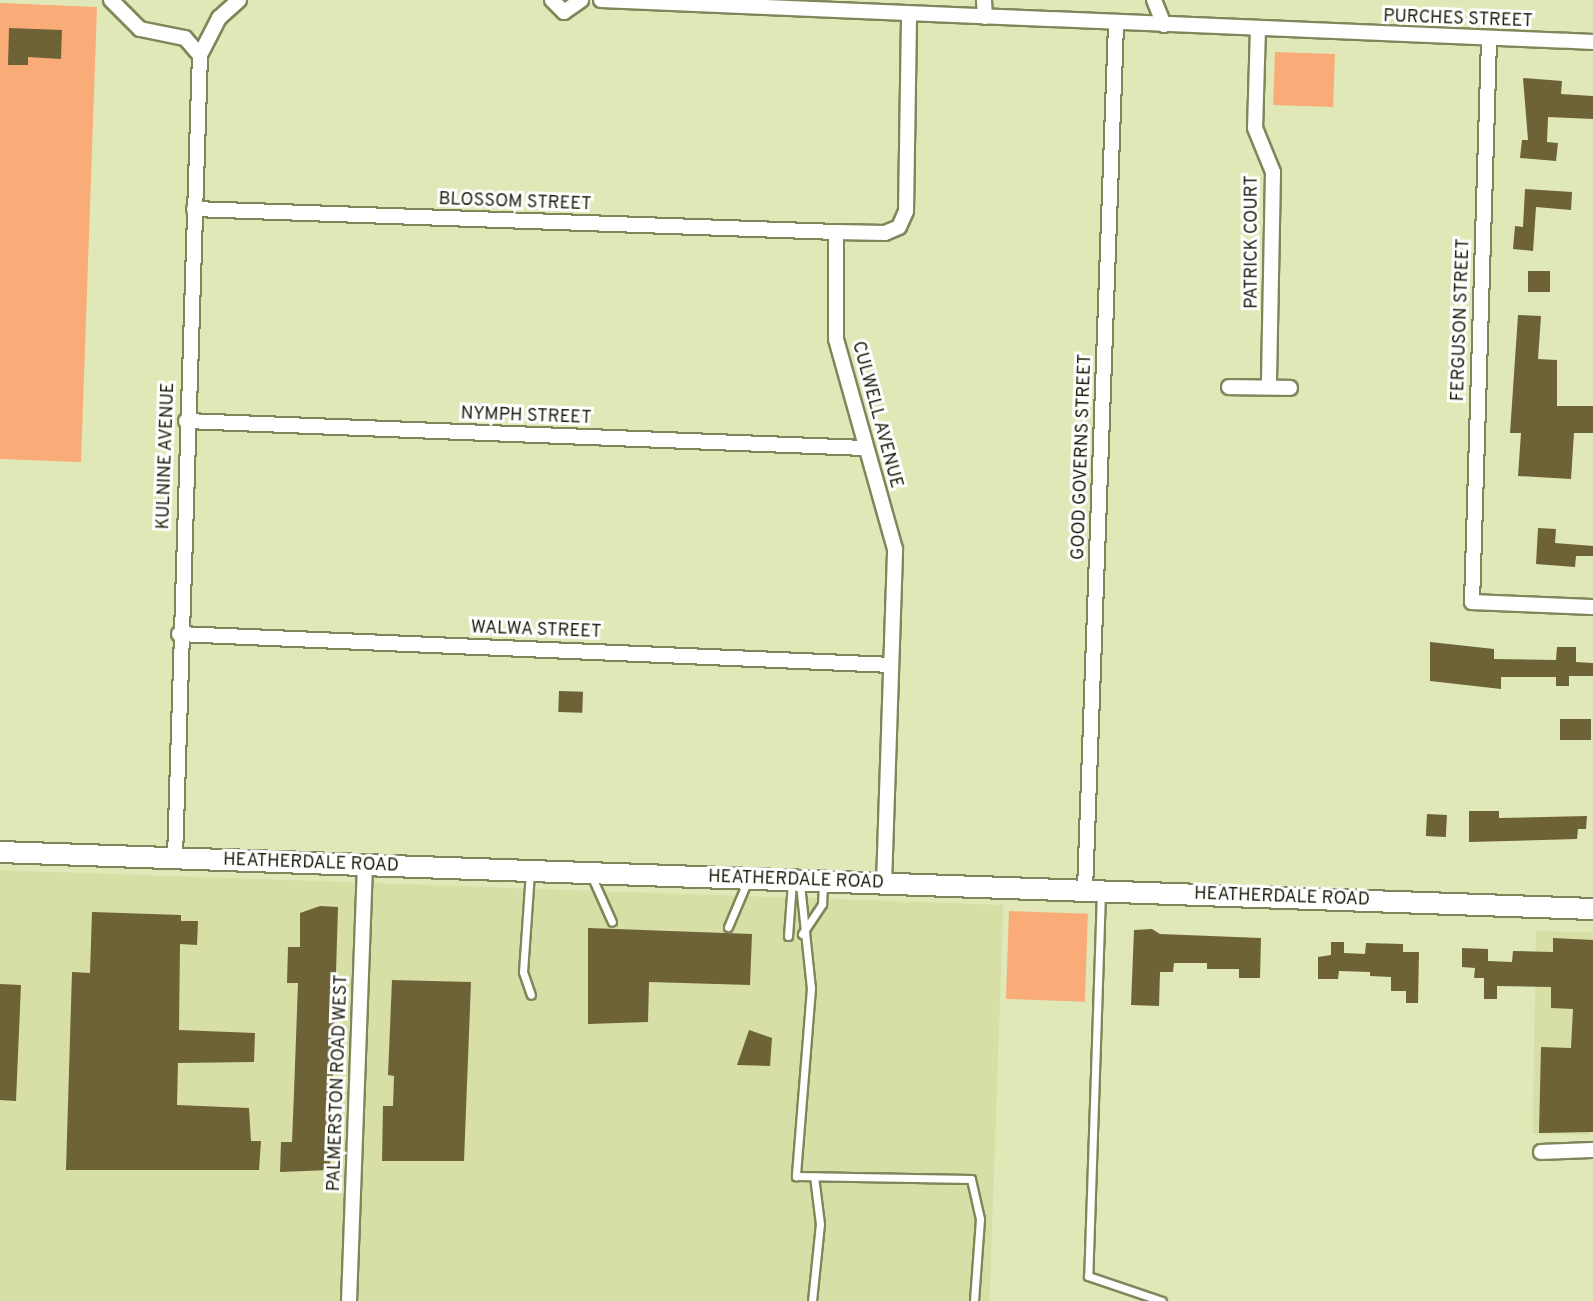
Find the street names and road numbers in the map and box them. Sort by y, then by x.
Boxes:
street label: PURCHES STREET [1383,7,1533,33]
street label: PATRICK COURT [1242,175,1264,309]
street label: BLOSSOM STREET [438,190,592,216]
street label: FERGUSON STREET [1448,238,1476,402]
street label: CULWELL AVENUE [846,339,906,491]
street label: GOOD GOVERNS STREET [1069,354,1097,560]
street label: KULNINE AVENUE [154,382,180,530]
street label: NYMPH STREET [460,404,592,430]
street label: WALWA STREET [470,618,602,644]
street label: HEATHERDALE ROAD [223,850,399,878]
street label: HEATHERDALE ROAD [708,867,884,895]
street label: HEATHERDALE ROAD [1194,884,1370,912]
street label: PALMERSTON ROAD WEST [324,974,354,1192]

